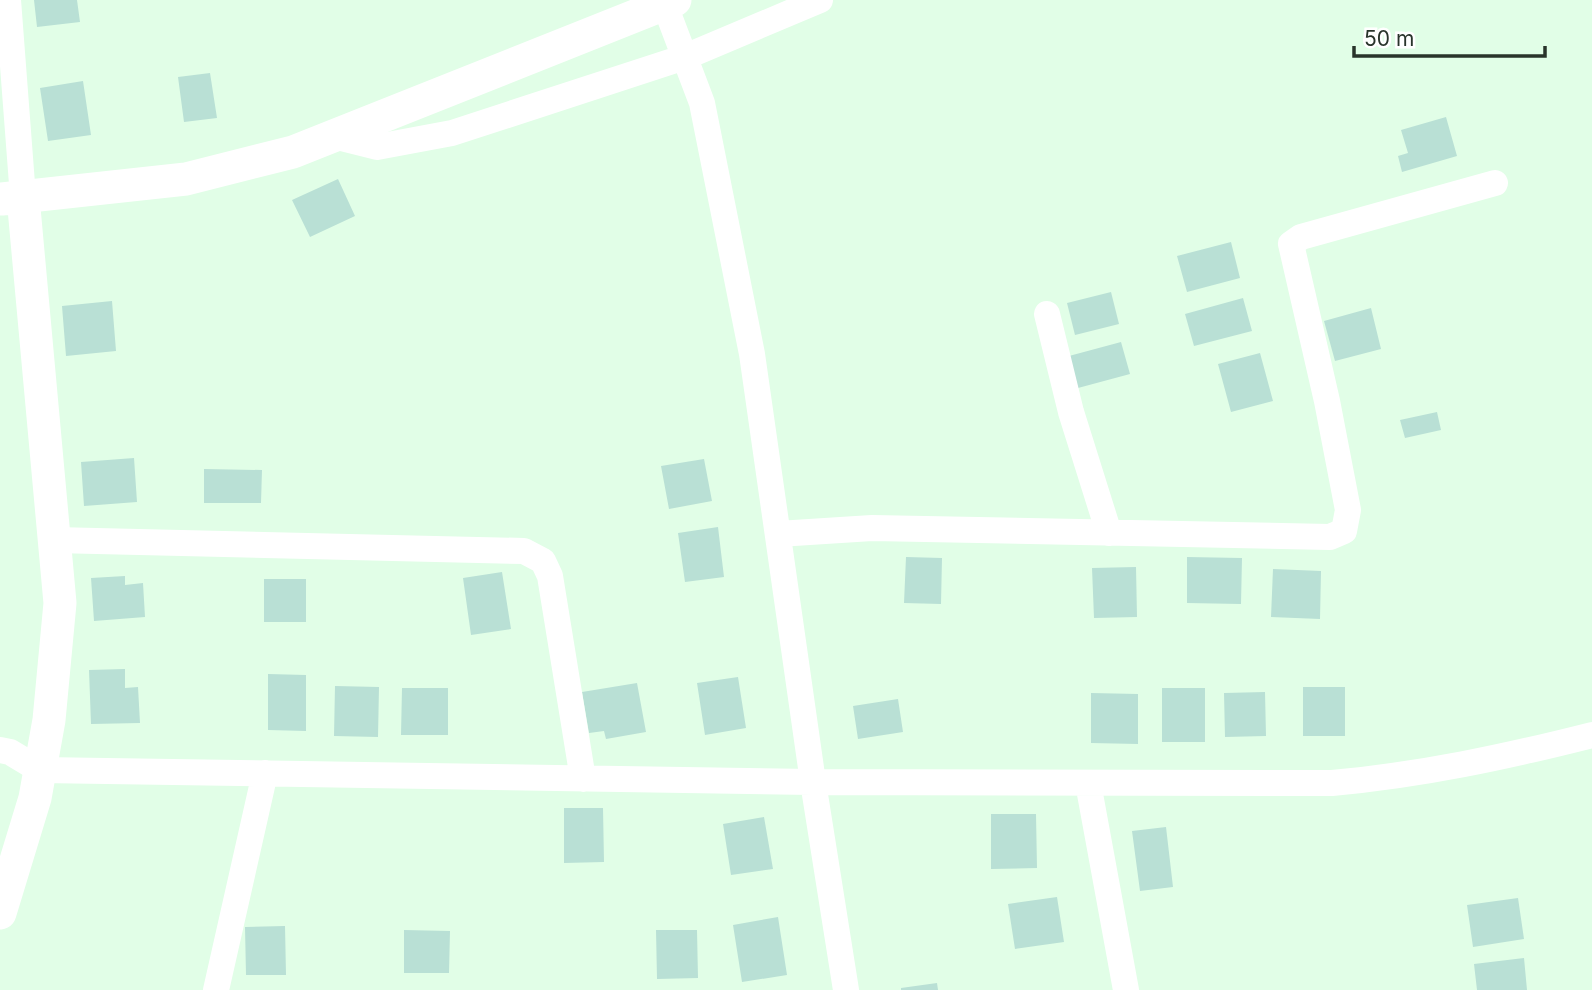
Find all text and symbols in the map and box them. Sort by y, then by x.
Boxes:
scale bar [1354,14,1545,58]
text: 50 m [1364,26,1414,51]

